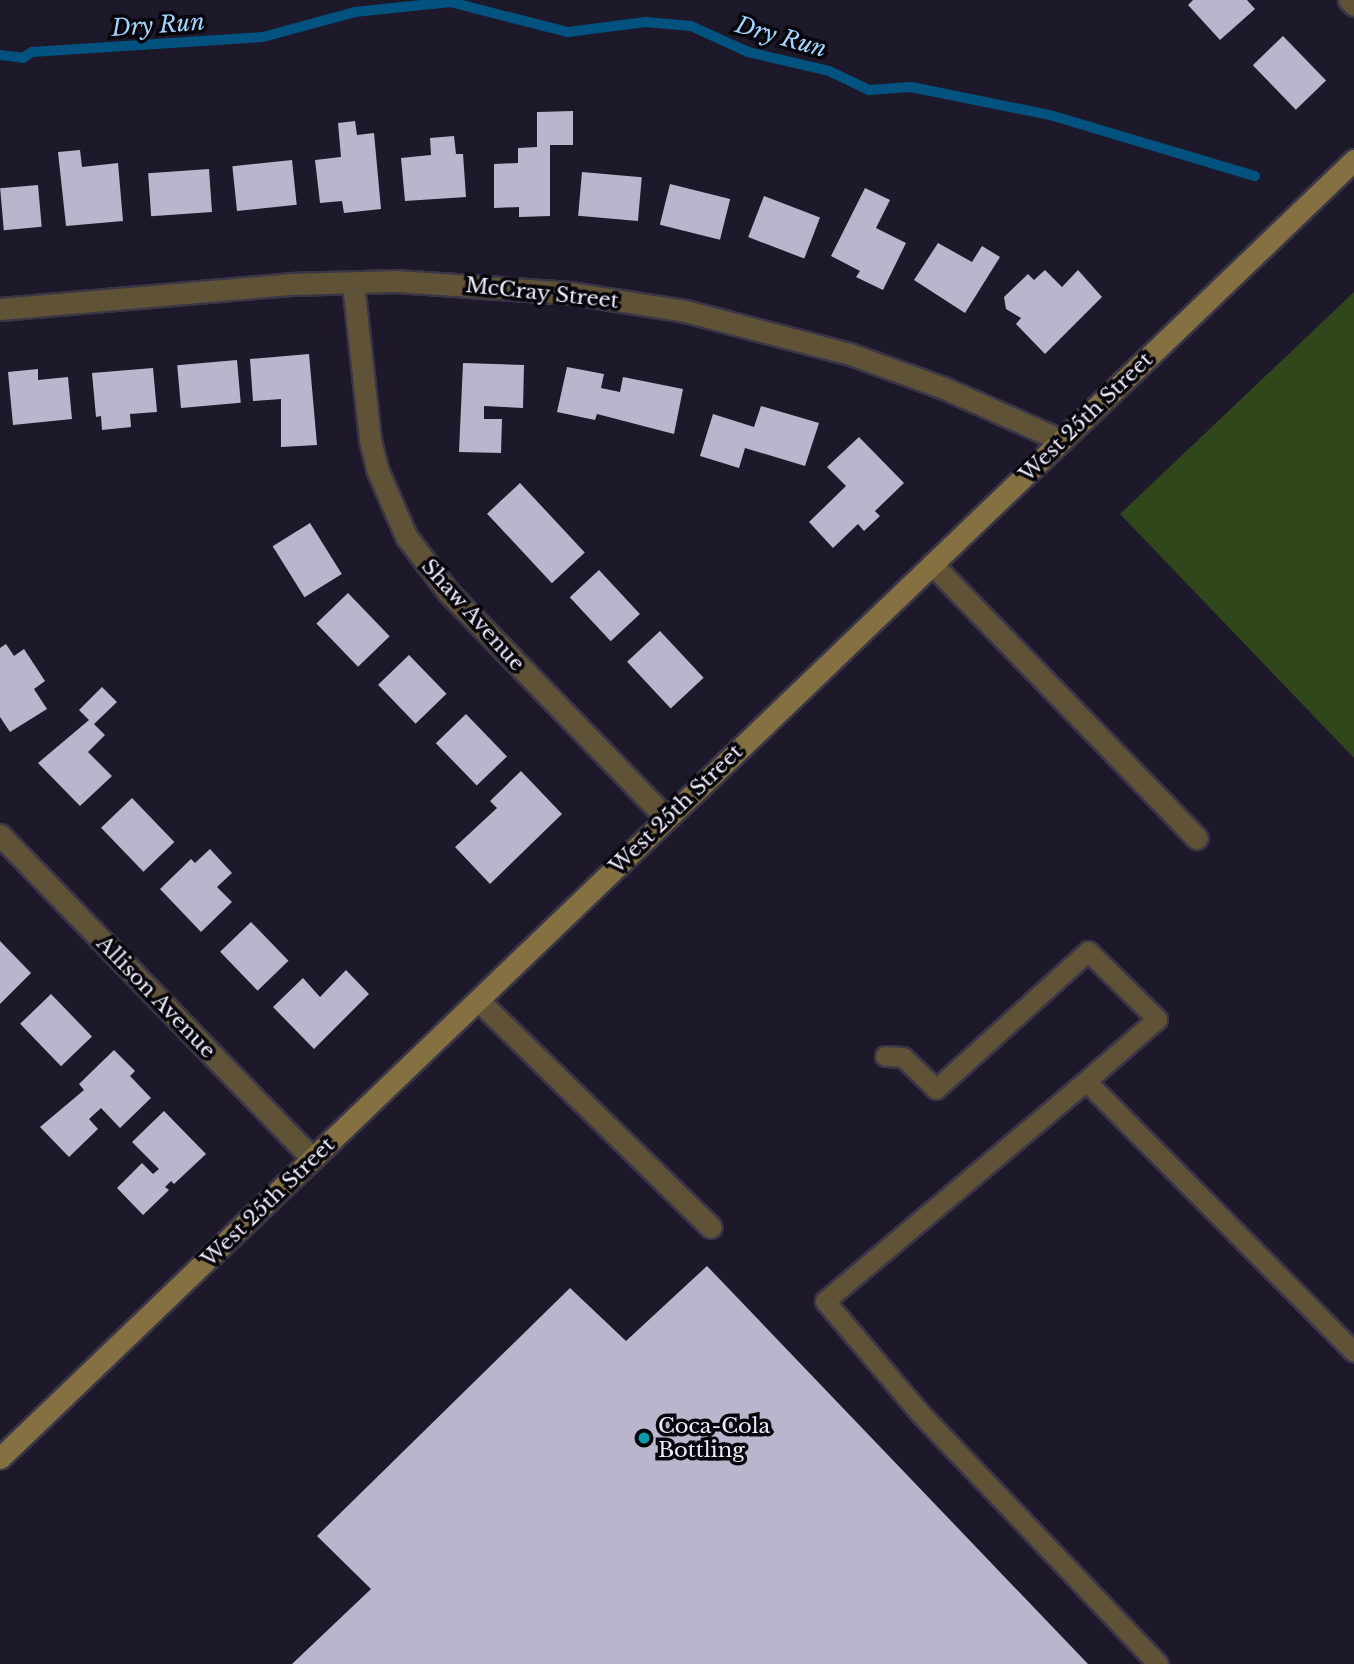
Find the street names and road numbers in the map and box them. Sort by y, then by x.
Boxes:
street label: McCray Street [464,272,620,314]
street label: West 25th Street [1014,347,1158,487]
street label: Shaw Avenue [416,553,530,677]
street label: West 25th Street [604,739,748,879]
street label: Allison Avenue [91,930,221,1064]
street label: West 25th Street [196,1132,340,1272]

